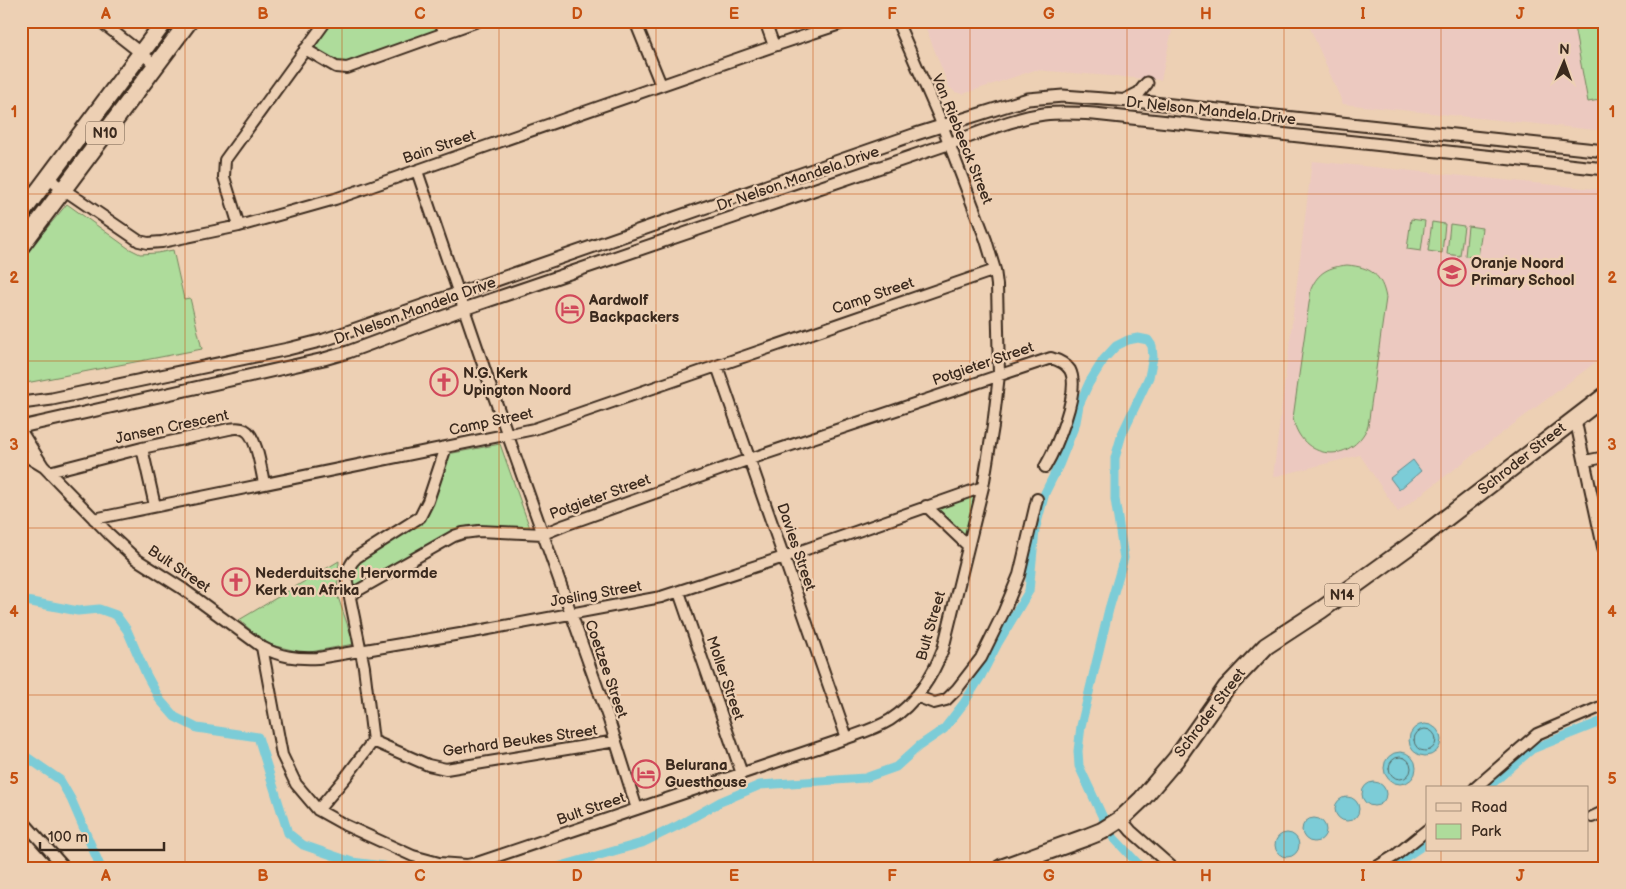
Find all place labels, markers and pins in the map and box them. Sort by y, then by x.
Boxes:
place label: Oranje Noord Primary School [1471,254,1575,290]
school or university icon: Oranje Noord Primary School [1437,257,1467,287]
place label: Aardwolf Backpackers [588,291,679,327]
hotel icon: Aardwolf Backpackers [555,294,585,324]
place label: N.G. Kerk Upington Noord [463,364,571,400]
church icon: N.G. Kerk Upington Noord [429,367,459,397]
place label: Nederduitsche Hervormde Kerk van Afrika [255,564,438,600]
church icon: Nederduitsche Hervormde Kerk van Afrika [221,567,251,597]
place label: Belurana Guesthouse [665,756,747,792]
hotel icon: Belurana Guesthouse [631,759,661,789]

